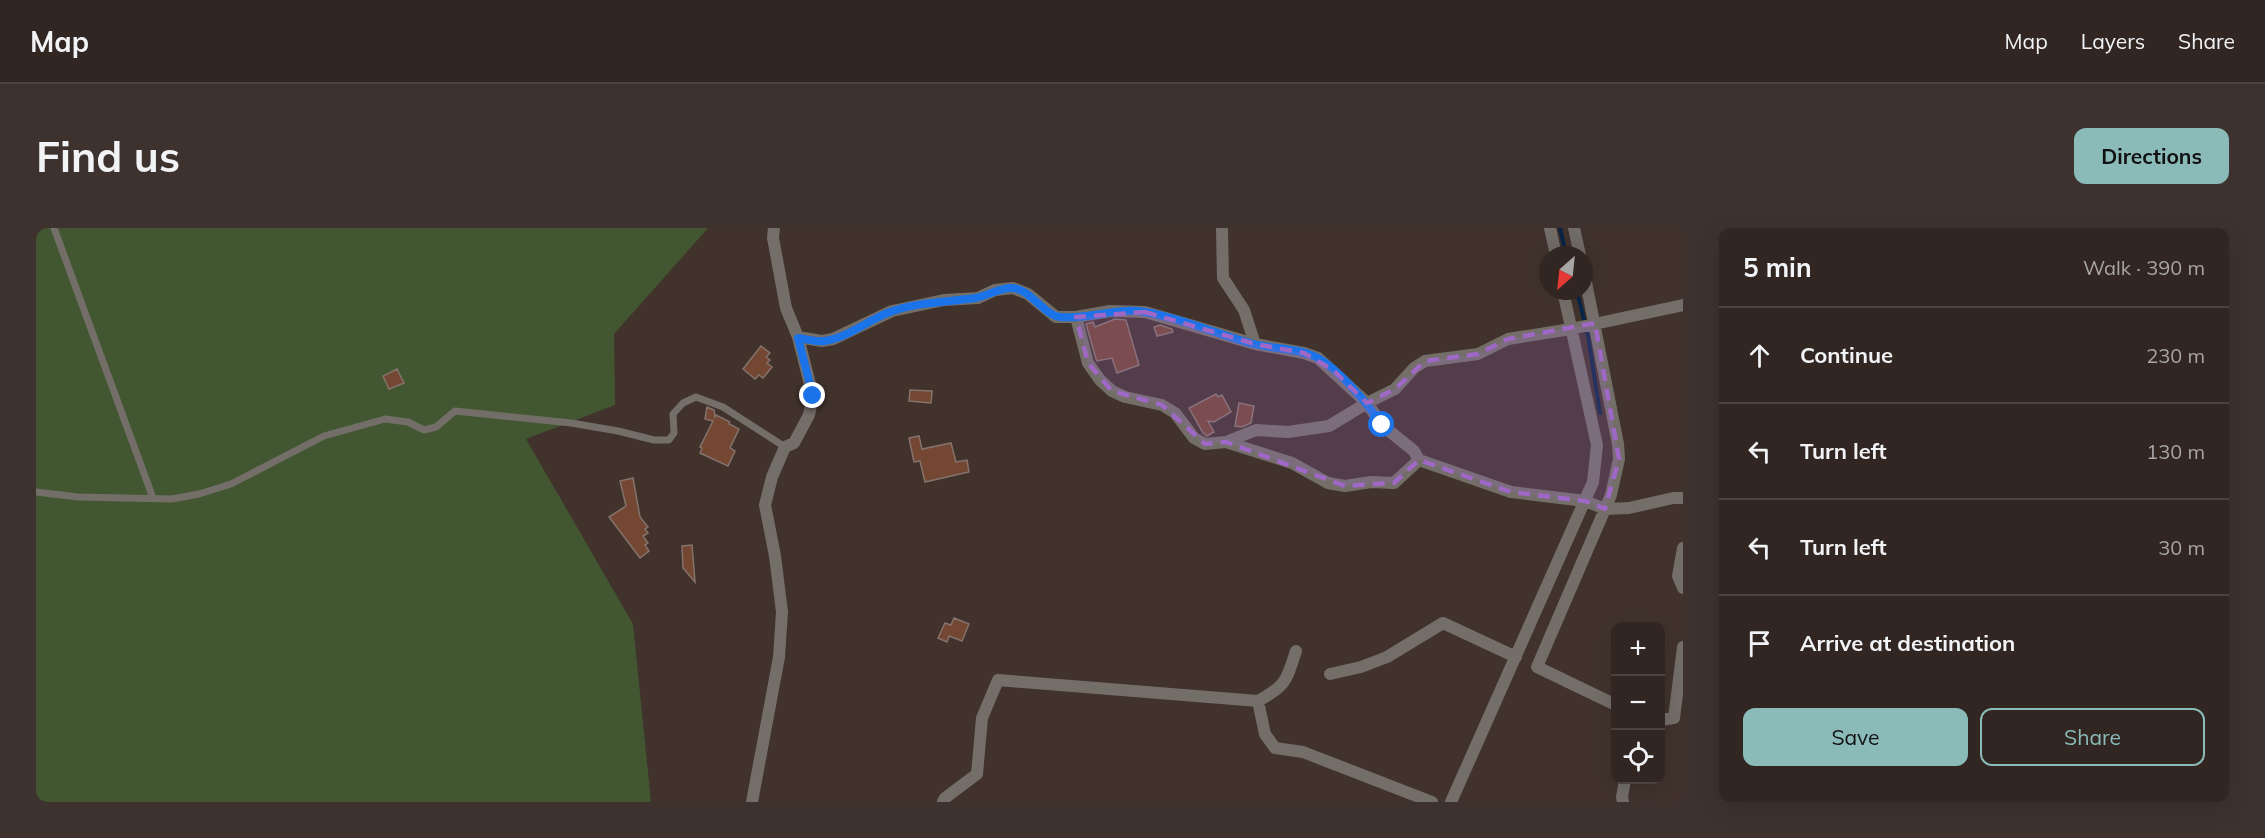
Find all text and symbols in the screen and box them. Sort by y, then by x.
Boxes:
text: Map [30,24,89,59]
text: Map [2005,28,2048,54]
text: Layers [2081,28,2145,54]
text: Share [2178,28,2235,54]
button: Directions [2074,128,2229,184]
text: Find us [36,130,180,183]
north arrow [1539,246,1593,300]
text: 5 min [1743,251,1812,284]
text: Walk · 390 m [2083,255,2205,280]
icon: ahead [1743,339,1776,372]
text: Continue [1800,341,1893,369]
text: 230 m [2146,343,2205,368]
route end [799,382,825,408]
route start [1368,411,1394,437]
icon: left [1743,435,1776,468]
text: Turn left [1800,437,1887,465]
text: 130 m [2146,439,2205,464]
icon: left [1743,531,1776,564]
text: Turn left [1800,533,1887,561]
text: 30 m [2158,535,2205,560]
map controls [1611,622,1665,784]
button: + [1611,622,1665,676]
icon: arrive [1743,627,1776,660]
text: Arrive at destination [1800,629,2015,657]
button: − [1611,676,1665,730]
button: Save [1743,708,1968,766]
button: Share [1980,708,2205,766]
button: locate [1611,730,1665,784]

